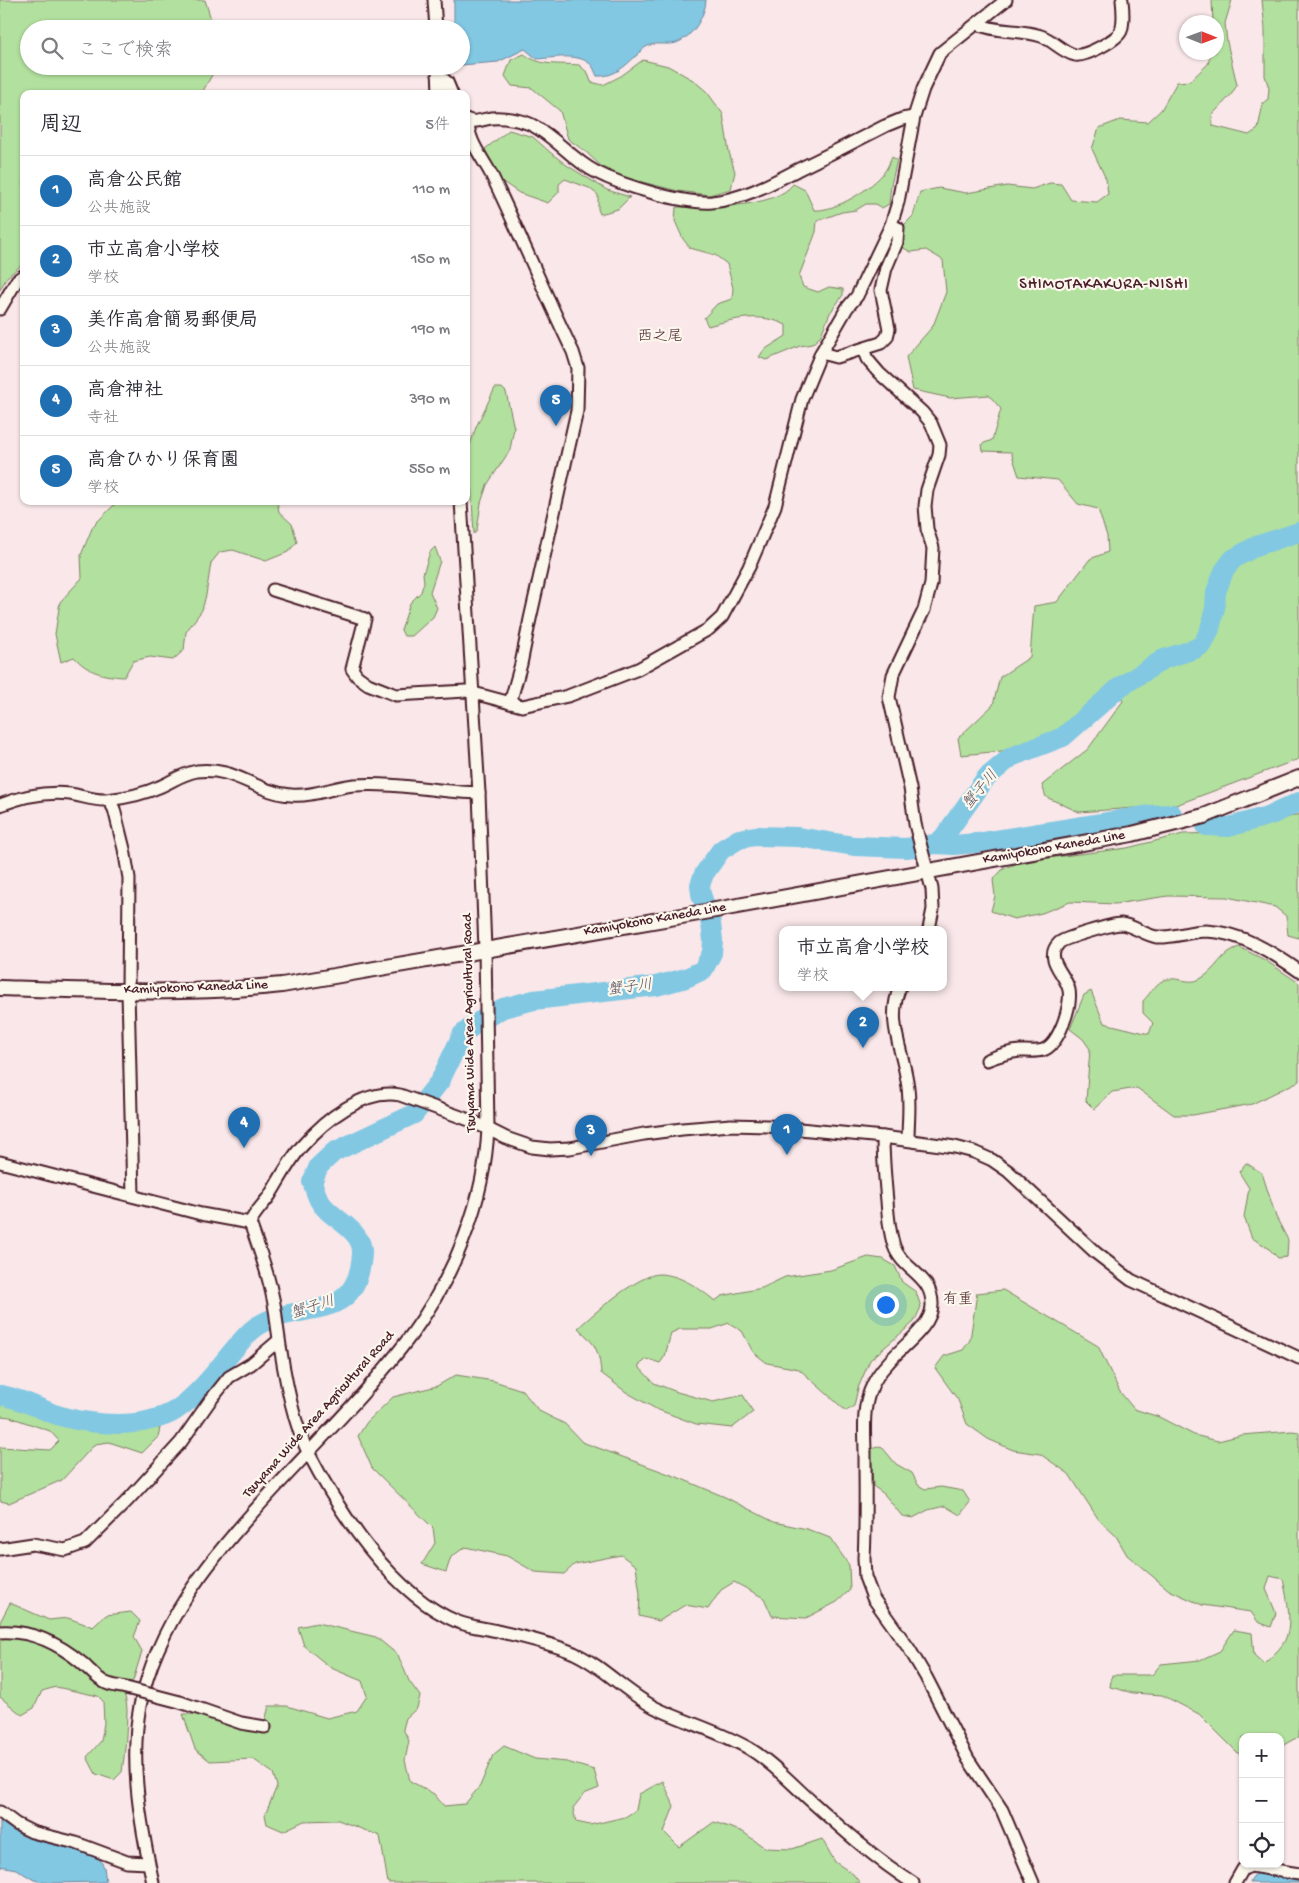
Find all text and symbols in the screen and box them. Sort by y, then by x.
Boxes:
north arrow [1179,15,1224,60]
search box [20,20,470,75]
icon: search [38,34,66,62]
text: ここで検索 [78,40,173,63]
text: 周辺 [40,114,82,139]
text: 5件 [426,117,450,136]
text: 高倉公民館 [87,170,182,193]
text: 1 [53,181,59,200]
text: 110 m [413,181,450,200]
text: 公共施設 [87,200,151,219]
text: 市立高倉小学校 [87,240,220,263]
text: 2 [52,251,60,270]
text: 150 m [411,251,450,270]
text: 学校 [87,270,119,289]
district label: SHIMOTAKAKURA-NISHI [1019,276,1189,295]
text: 美作高倉簡易郵便局 [87,310,258,333]
text: 3 [52,321,60,340]
text: 190 m [411,321,450,340]
district label: 西之尾 [637,328,683,346]
text: 公共施設 [87,340,151,359]
text: 高倉神社 [87,380,163,403]
pin: 5 [540,385,572,426]
text: 4 [52,391,60,410]
text: 390 m [409,391,450,410]
text: 寺社 [87,410,119,429]
text: 高倉ひかり保育園 [87,450,239,473]
text: 5 [52,461,60,480]
text: 550 m [409,461,450,480]
text: 学校 [87,480,119,499]
water label: 蟹子川 [959,766,1002,813]
street label: Kamiyokono Kaneda Line [982,827,1127,869]
street label: Kamiyokono Kaneda Line [583,899,728,941]
street label: Tsuyama Wide Area Agricultural Road [460,912,480,1133]
popup [779,926,947,991]
text: 市立高倉小学校 [796,938,930,961]
text: 学校 [796,968,829,987]
water label: 蟹子川 [606,975,653,1000]
street label: Kamiyokono Kaneda Line [124,977,269,999]
pin: 2 [847,1007,879,1048]
pin: 4 [228,1107,260,1148]
pin: 1 [771,1114,803,1155]
pin: 3 [575,1115,607,1156]
district label: 有重 [943,1290,973,1309]
water label: 蟹子川 [289,1292,337,1324]
your location [873,1292,899,1318]
street label: Tsuyama Wide Area Agricultural Road [239,1327,400,1503]
map controls [1239,1733,1284,1868]
button: + [1239,1733,1284,1778]
button: − [1239,1778,1284,1823]
button: locate [1239,1823,1284,1868]

